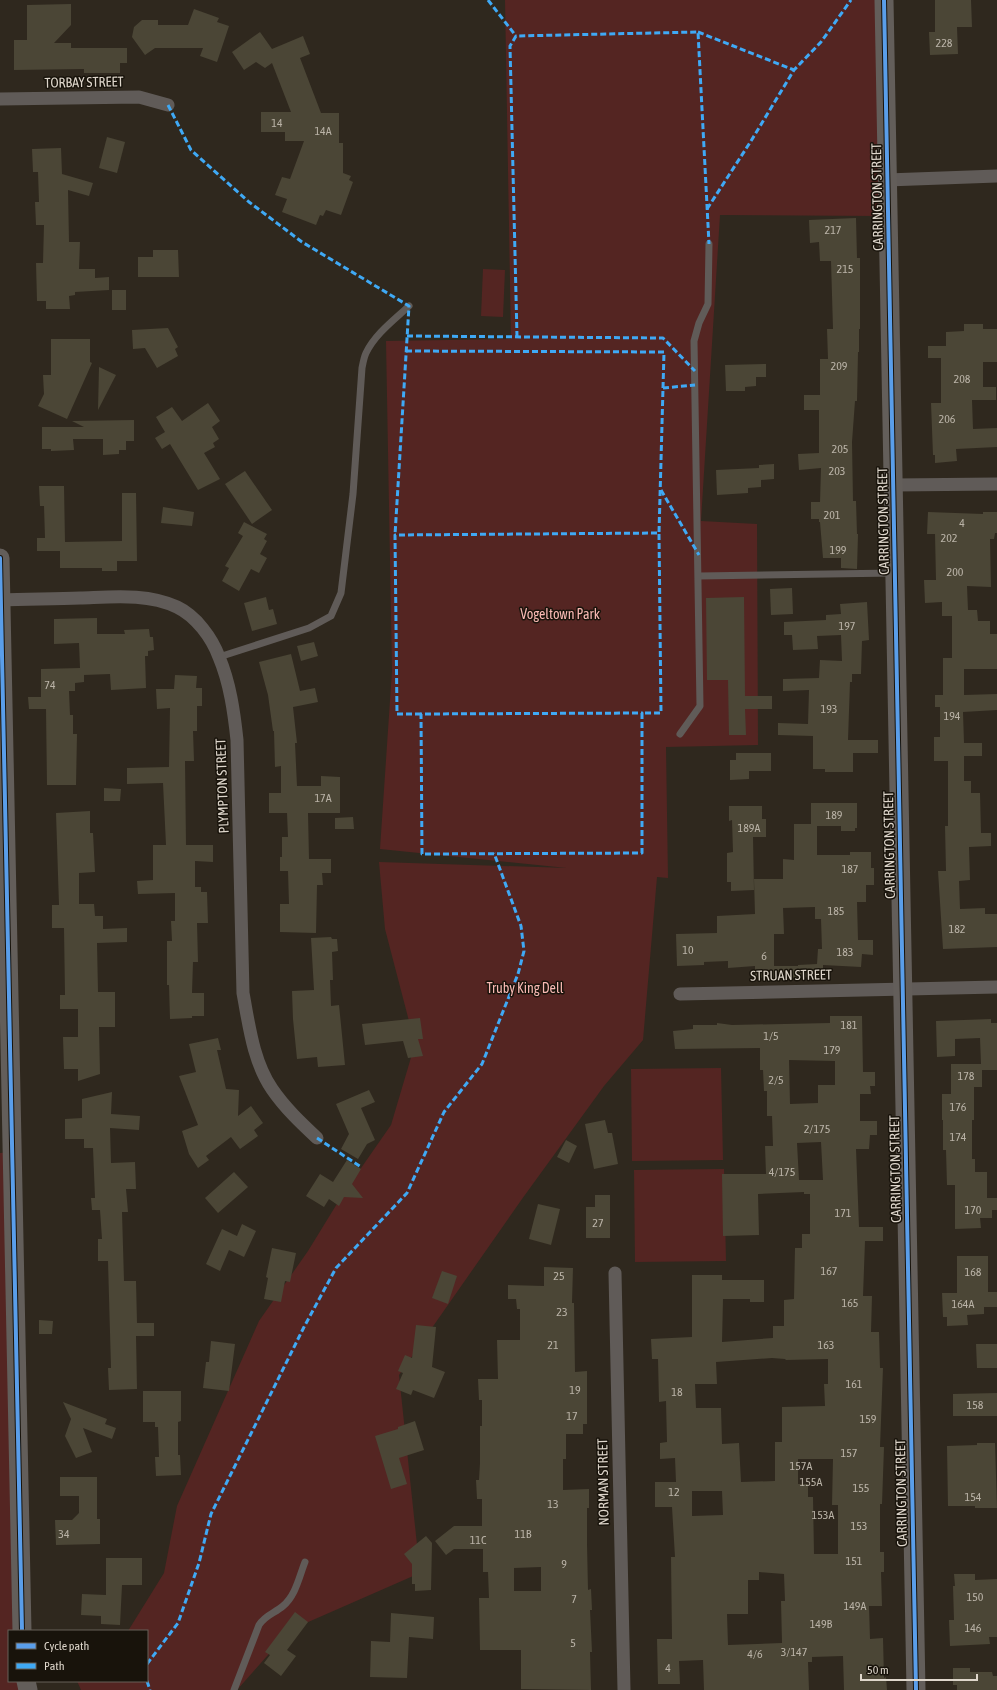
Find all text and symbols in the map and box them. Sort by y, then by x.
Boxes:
house number: 228 [936,36,953,50]
street label: TORBAY STREET [44,73,124,91]
house number: 14 [271,116,283,130]
house number: 14A [314,124,332,138]
street label: CARRINGTON STREET [868,143,886,251]
house number: 217 [825,223,842,237]
house number: 215 [837,262,853,276]
house number: 209 [831,359,848,373]
house number: 208 [954,372,971,386]
house number: 206 [939,412,956,426]
house number: 205 [832,442,848,456]
house number: 203 [829,464,845,478]
street label: CARRINGTON STREET [874,467,892,575]
house number: 201 [824,508,841,522]
house number: 4 [959,516,965,530]
house number: 202 [941,531,957,545]
house number: 199 [830,543,847,557]
house number: 200 [947,565,964,579]
park label: Vogeltown Park [520,606,600,622]
house number: 197 [839,619,856,633]
house number: 74 [44,678,56,692]
house number: 193 [821,702,837,716]
house number: 194 [944,709,961,723]
street label: PLYMPTON STREET [212,738,232,834]
house number: 17A [314,791,332,805]
street label: CARRINGTON STREET [880,791,898,899]
house number: 189 [826,808,843,822]
house number: 189A [738,821,761,835]
house number: 187 [842,862,859,876]
house number: 185 [828,904,844,918]
house number: 182 [949,922,965,936]
house number: 10 [682,943,694,957]
house number: 183 [837,945,853,959]
house number: 6 [761,949,767,963]
street label: STRUAN STREET [750,966,832,984]
park label: Truby King Dell [487,980,564,996]
house number: 181 [841,1018,858,1032]
house number: 1/5 [763,1029,779,1043]
house number: 179 [824,1043,841,1057]
house number: 178 [958,1069,975,1083]
house number: 2/5 [768,1073,784,1087]
house number: 176 [950,1100,967,1114]
street label: CARRINGTON STREET [886,1115,904,1223]
house number: 2/175 [804,1122,830,1136]
house number: 174 [950,1130,967,1144]
house number: 4/175 [769,1165,795,1179]
house number: 170 [965,1203,982,1217]
house number: 171 [835,1206,852,1220]
house number: 27 [592,1216,604,1230]
house number: 167 [821,1264,838,1278]
house number: 168 [965,1265,982,1279]
house number: 25 [553,1269,565,1283]
house number: 165 [842,1296,858,1310]
house number: 164A [952,1297,975,1311]
house number: 23 [556,1305,568,1319]
house number: 21 [547,1338,559,1352]
house number: 163 [818,1338,834,1352]
house number: 161 [846,1377,863,1391]
house number: 19 [569,1383,581,1397]
house number: 18 [671,1385,683,1399]
house number: 158 [967,1398,984,1412]
house number: 17 [566,1409,578,1423]
house number: 159 [860,1412,877,1426]
street label: NORMAN STREET [594,1438,612,1526]
street label: CARRINGTON STREET [892,1439,910,1547]
house number: 157 [841,1446,858,1460]
house number: 157A [790,1459,813,1473]
house number: 155A [800,1475,823,1489]
house number: 155 [853,1481,869,1495]
house number: 12 [668,1485,680,1499]
house number: 154 [965,1490,982,1504]
house number: 13 [547,1497,559,1511]
house number: 153A [812,1508,835,1522]
house number: 153 [851,1519,867,1533]
house number: 34 [58,1527,70,1541]
house number: 11B [515,1527,532,1541]
house number: 11C [470,1533,487,1547]
house number: 151 [846,1554,863,1568]
house number: 9 [561,1557,567,1571]
house number: 150 [967,1590,984,1604]
house number: 7 [571,1592,577,1606]
house number: 149A [844,1599,867,1613]
house number: 149B [810,1617,833,1631]
house number: 146 [965,1621,982,1635]
legend [8,1630,148,1682]
house number: 5 [570,1636,576,1650]
text: Cycle path [44,1639,89,1653]
house number: 3/147 [781,1645,808,1659]
house number: 4/6 [747,1647,763,1661]
scale bar [861,1656,977,1682]
text: Path [44,1659,65,1673]
house number: 4 [665,1661,671,1675]
text: 50 m [867,1663,889,1677]

